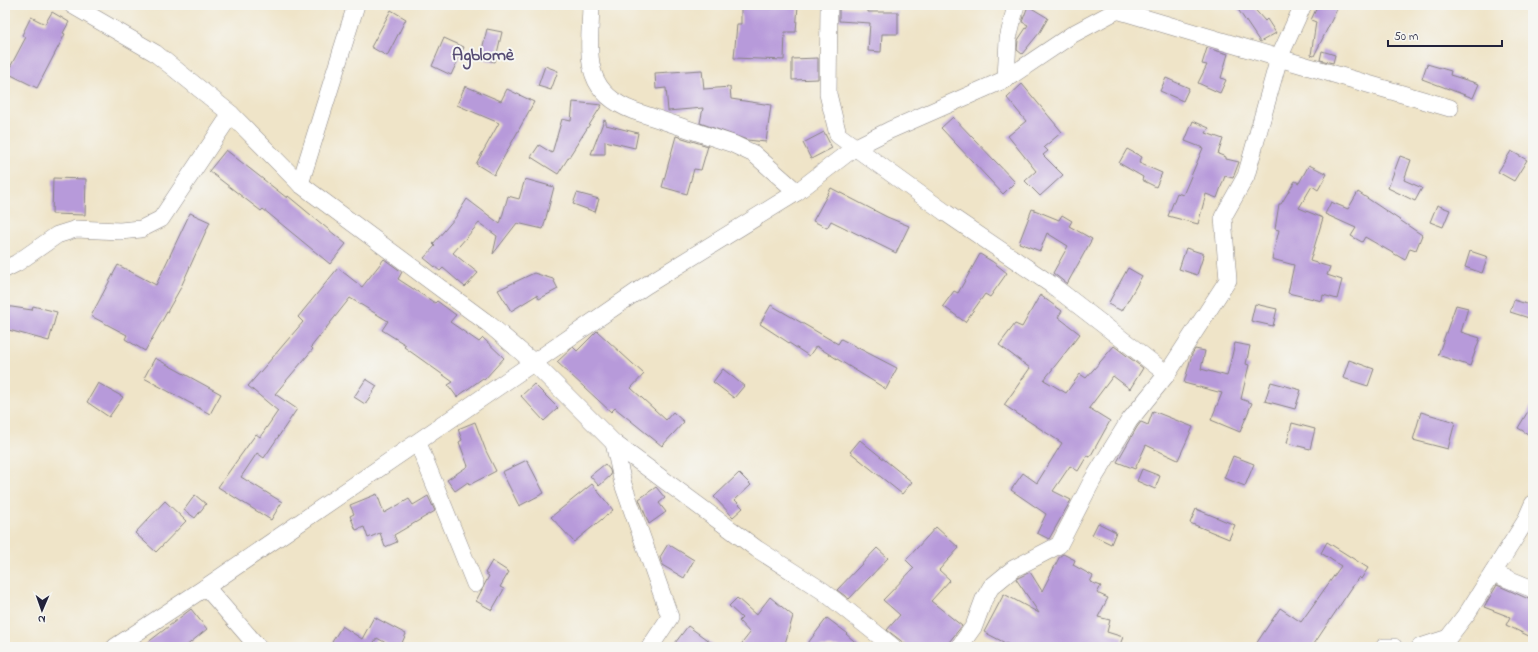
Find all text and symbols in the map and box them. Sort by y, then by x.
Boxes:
scale bar [1388,22,1502,48]
text: 50 m [1394,28,1418,46]
district label: Agblomè [452,43,515,70]
north arrow [22,590,62,630]
text: N [38,611,46,627]

